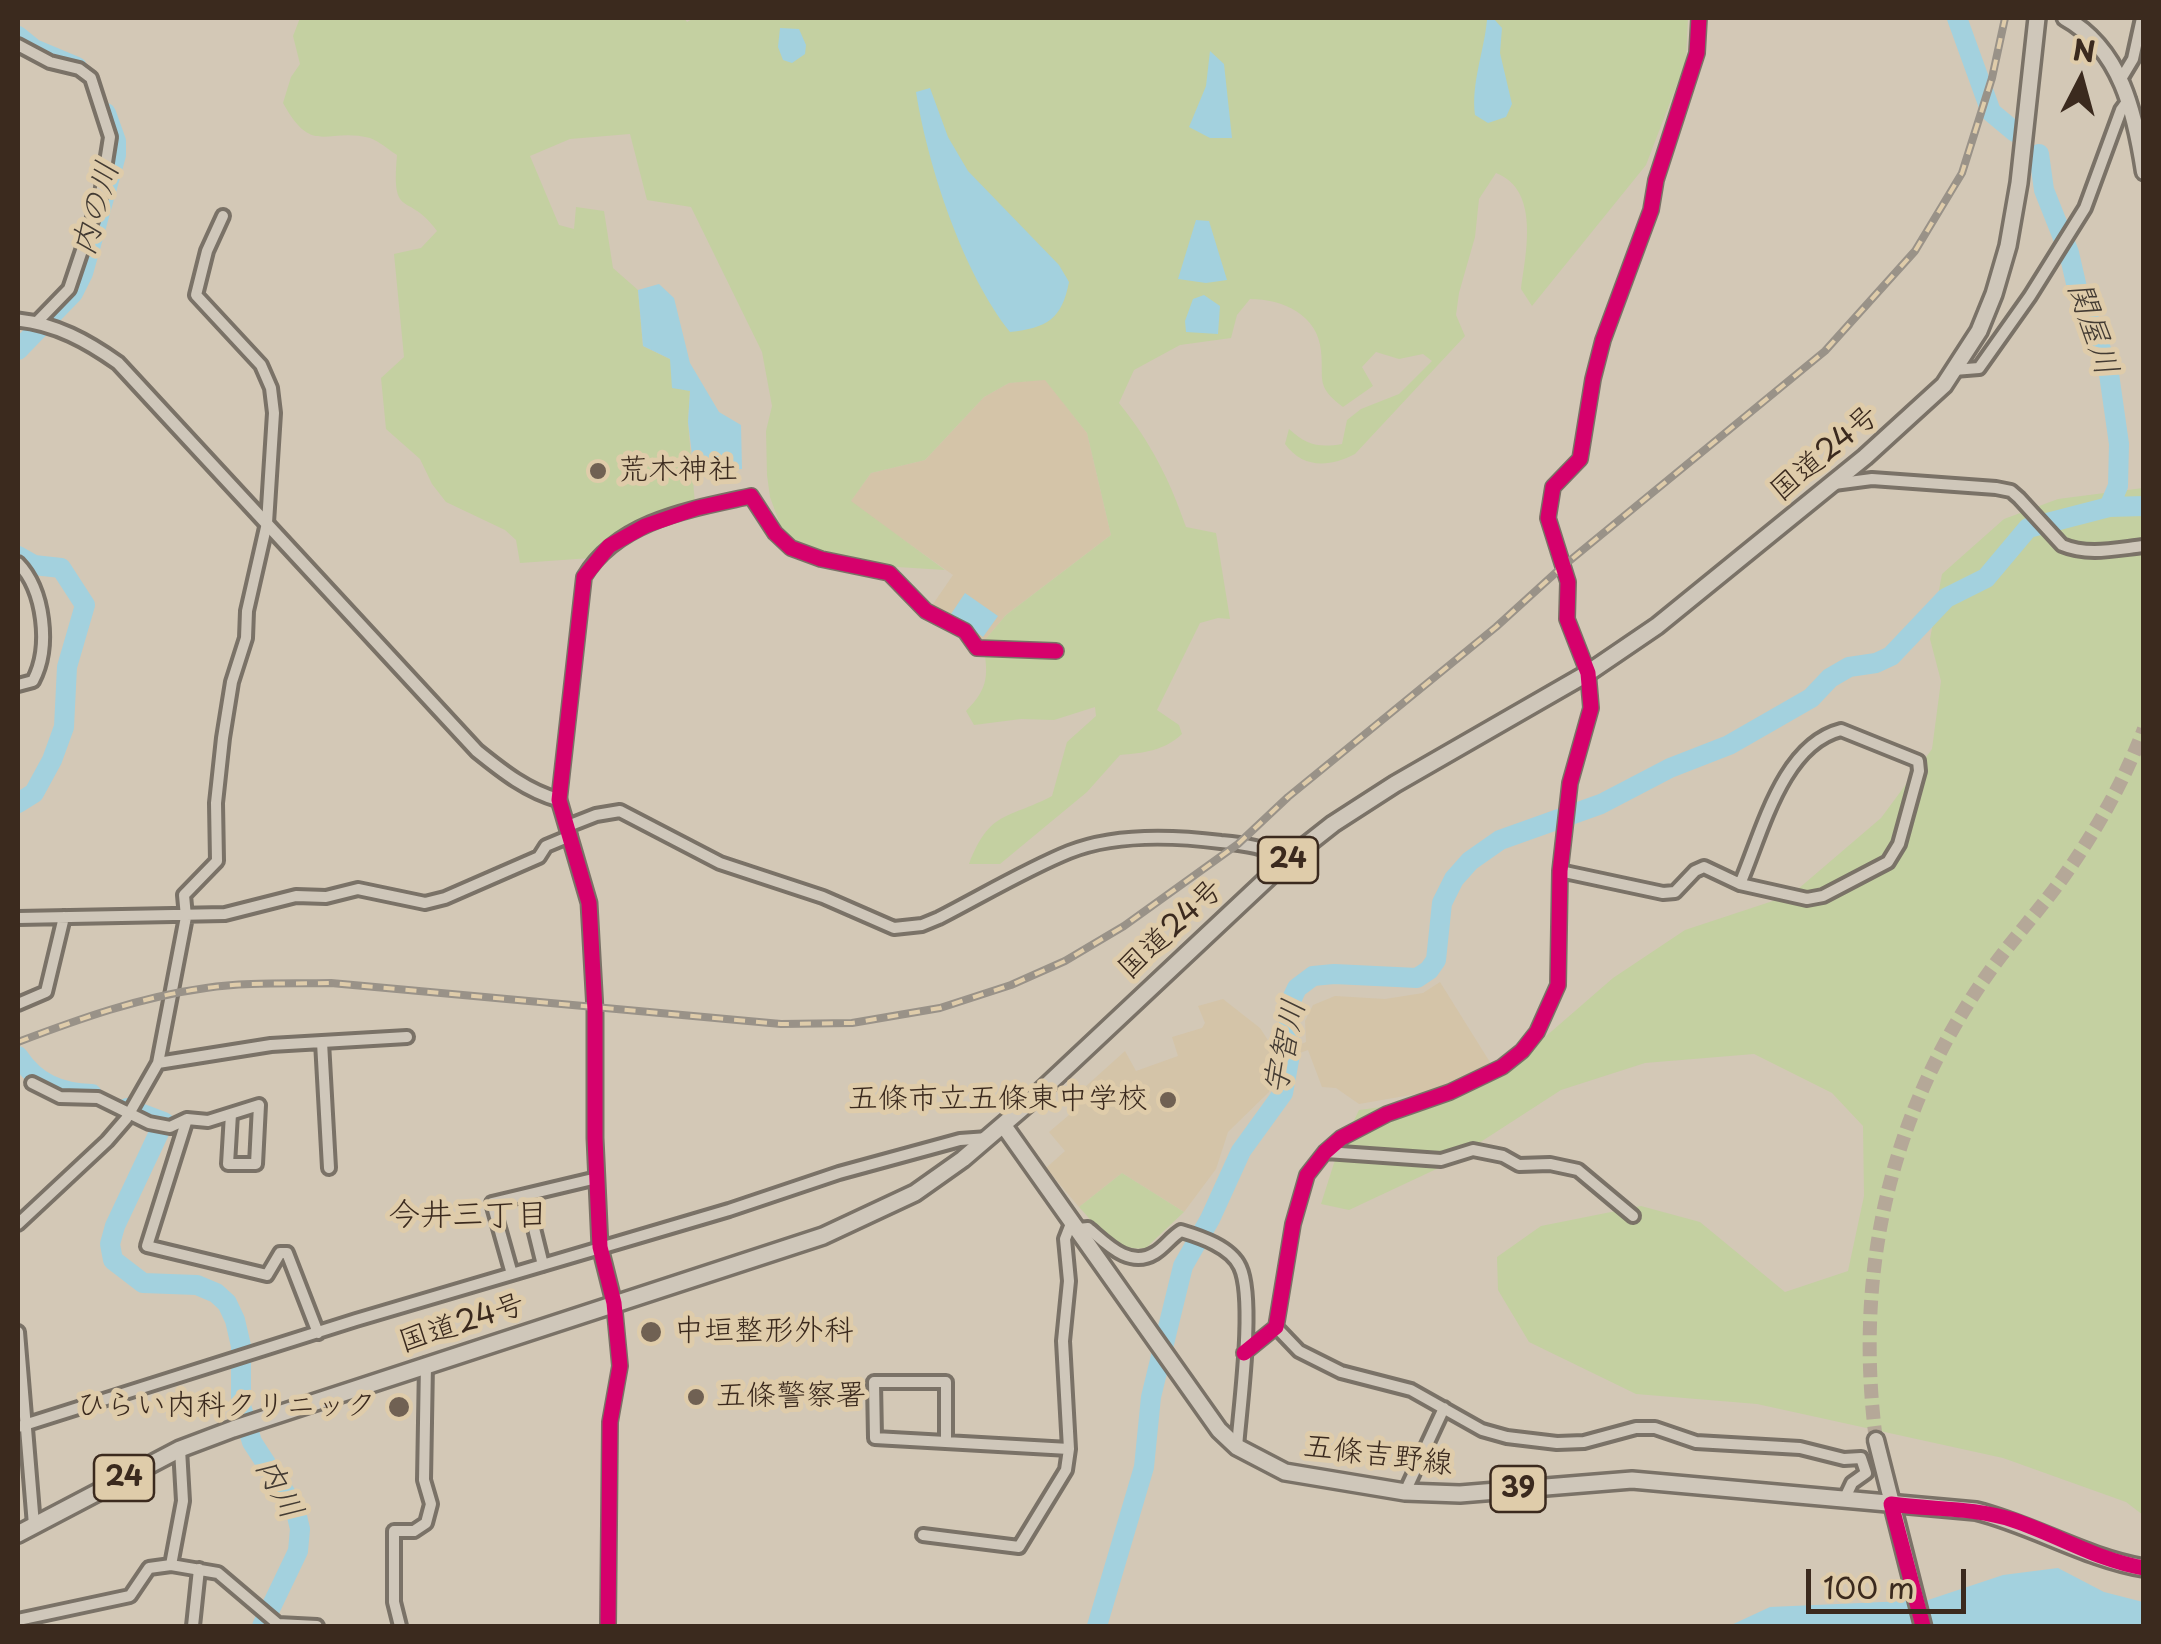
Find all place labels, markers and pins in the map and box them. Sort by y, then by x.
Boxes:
place label: 荒木神社 [618,453,738,489]
marker: 荒木神社 [587,460,609,482]
place label: 五條市立五條東中学校 [848,1082,1148,1118]
marker: 五條市立五條東中学校 [1157,1089,1179,1111]
place label: 中垣整形外科 [674,1314,854,1350]
marker: 中垣整形外科 [638,1319,664,1345]
place label: 五條警察署 [716,1379,866,1415]
marker: 五條警察署 [685,1386,707,1408]
place label: ひらい内科クリニック [76,1389,376,1425]
marker: ひらい内科クリニック [386,1394,412,1420]

